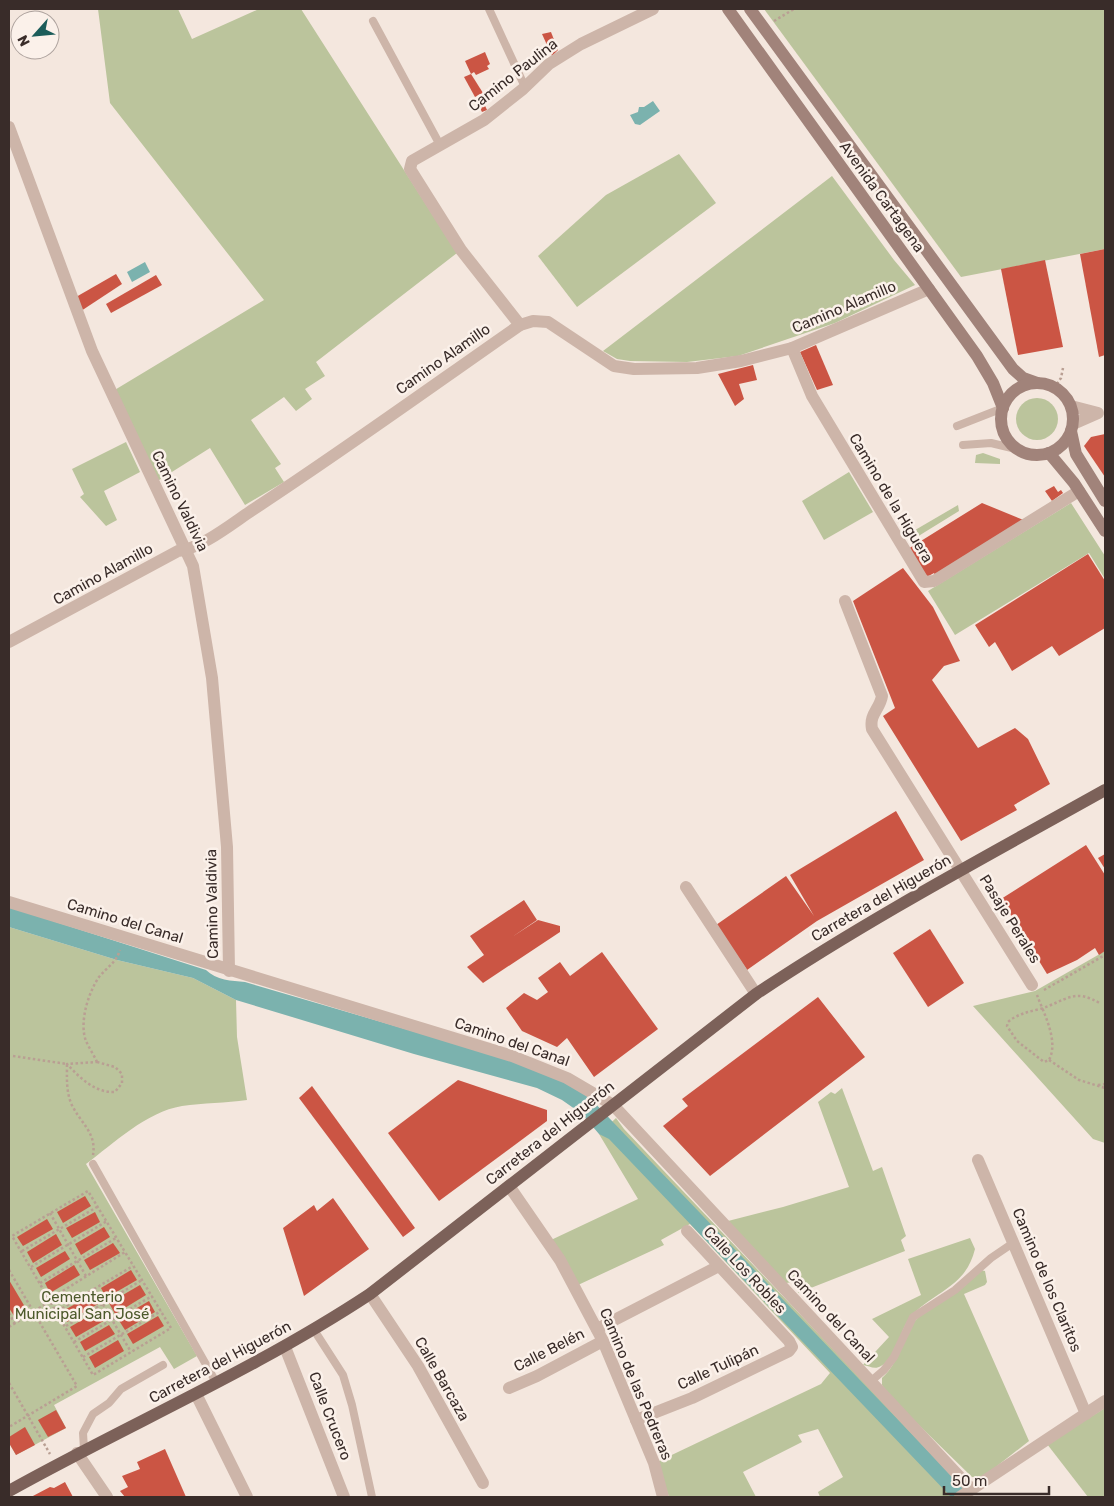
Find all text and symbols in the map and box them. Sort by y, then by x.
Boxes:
north arrow [10,10,60,60]
text: N [14,32,34,49]
street label: Camino Paulina [465,35,561,115]
street label: Avenida Cartagena [836,138,928,256]
street label: Camino Alamillo [789,277,899,337]
street label: Camino Alamillo [392,320,494,398]
street label: Camino de la Higuera [845,430,937,566]
street label: Camino Valdivia [148,448,212,554]
street label: Camino Alamillo [50,539,156,609]
street label: Camino Valdivia [202,849,222,959]
street label: Carretera del Higuerón [808,851,954,945]
street label: Pasaje Perales [976,871,1045,967]
street label: Camino del Canal [65,895,185,947]
street label: Camino del Canal [452,1014,572,1070]
street label: Carretera del Higuerón [482,1077,618,1189]
street label: Camino de los Claritos [1009,1205,1086,1355]
street label: Calle Los Robles [700,1223,790,1318]
street label: Camino del Canal [783,1266,879,1366]
park label: Cementerio Municipal San José [15,1288,149,1323]
street label: Camino de las Pedreras [596,1305,676,1463]
street label: Carretera del Higuerón [146,1317,294,1407]
street label: Calle Belén [511,1324,587,1376]
street label: Calle Barcaza [411,1334,473,1424]
street label: Calle Tulipán [675,1340,761,1394]
street label: Calle Crucero [305,1369,355,1463]
scale bar [944,1464,1049,1496]
text: 50 m [952,1472,987,1490]

